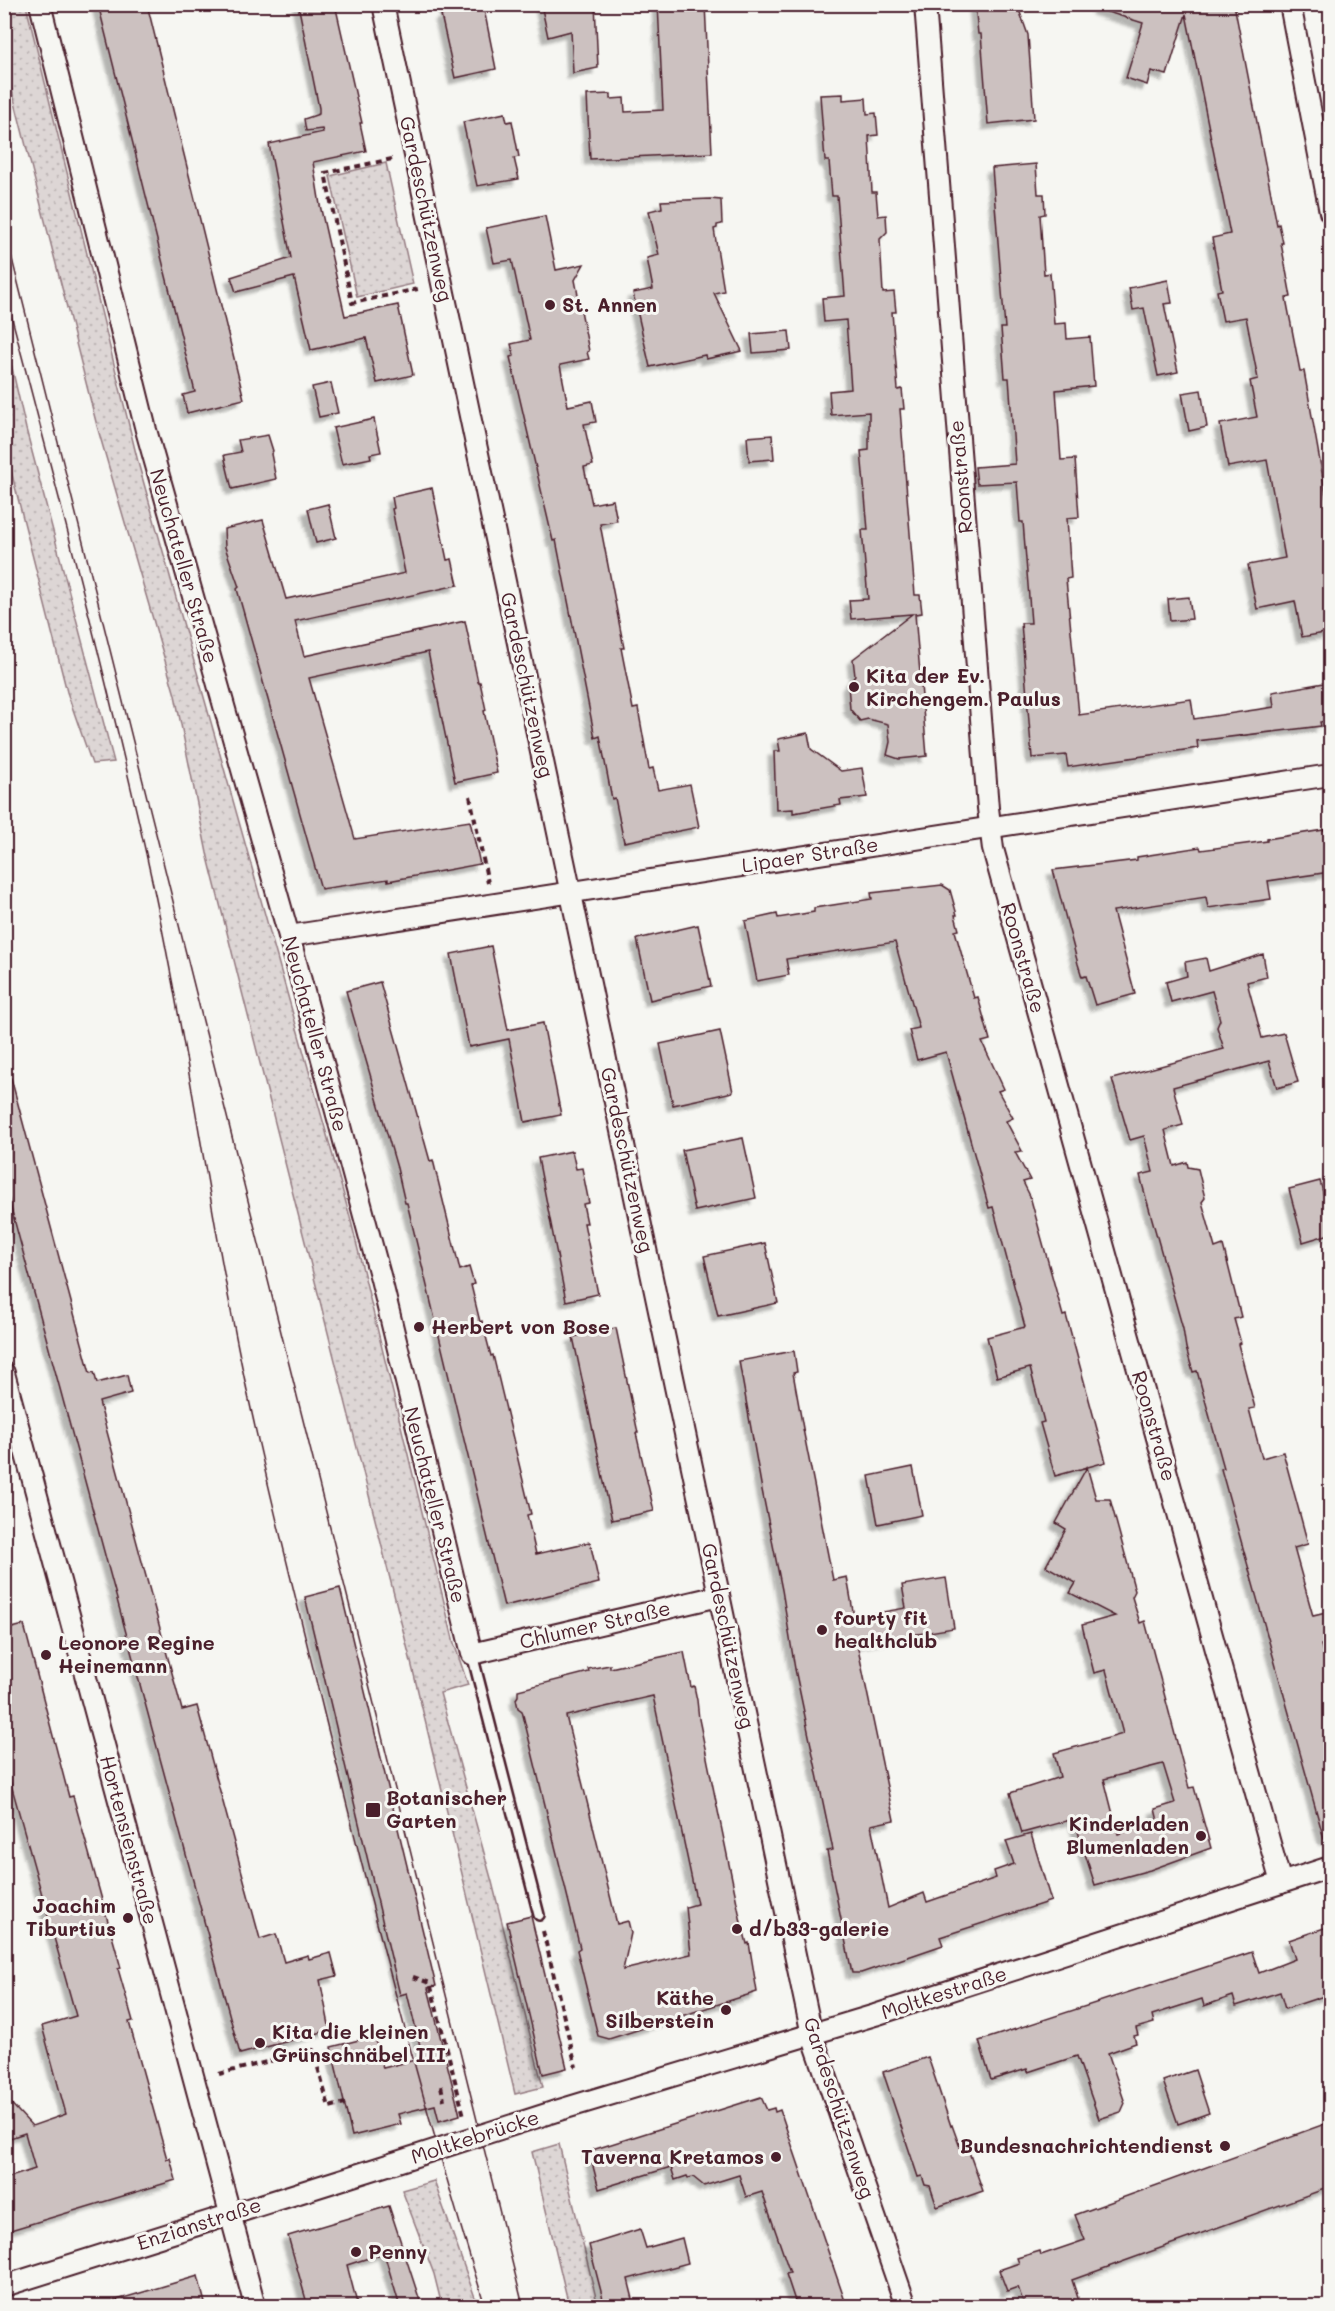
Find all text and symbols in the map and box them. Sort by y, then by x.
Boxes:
street label: Gardeschützenweg [395,114,459,304]
place label: St. Annen [562,291,657,317]
marker: St. Annen [543,298,557,312]
street label: Roonstraße [942,419,978,535]
street label: Neuchateller Straße [145,465,225,666]
street label: Gardeschützenweg [496,590,560,780]
place label: Kita der Ev. Kirchengem. Paulus [866,662,1061,711]
marker: Kita der Ev. Kirchengem. Paulus [847,680,861,694]
street label: Lipaer Straße [740,830,880,878]
street label: Roonstraße [996,899,1052,1016]
street label: Neuchateller Straße [277,933,355,1134]
street label: Gardeschützenweg [596,1065,660,1255]
place label: Herbert von Bose [431,1313,610,1339]
marker: Herbert von Bose [412,1320,426,1334]
street label: Roonstraße [1127,1367,1183,1484]
street label: Neuchateller Straße [399,1404,473,1606]
street label: Gardeschützenweg [697,1541,761,1731]
street label: Chlumer Straße [517,1594,673,1654]
place label: fourty fit healthclub [834,1604,937,1653]
marker: fourty fit healthclub [815,1623,829,1637]
place label: Leonore Regine Heinemann [58,1629,215,1678]
marker: Leonore Regine Heinemann [39,1648,53,1662]
street label: Hortensienstraße [95,1752,165,1927]
place label: Botanischer Garten [386,1784,507,1833]
marker: Botanischer Garten [364,1801,382,1819]
place label: Kinderladen Blumenladen [1066,1810,1189,1859]
marker: Kinderladen Blumenladen [1194,1829,1208,1843]
place label: Joachim Tiburtius [26,1892,116,1941]
marker: Joachim Tiburtius [121,1911,135,1925]
place label: d/b33-galerie [749,1915,889,1941]
marker: d/b33-galerie [730,1922,744,1936]
street label: Moltkestraße [878,1959,1010,2025]
place label: Käthe Silberstein [605,1984,714,2033]
marker: Käthe Silberstein [719,2003,733,2017]
street label: Gardeschützenweg [798,2014,882,2202]
place label: Kita die kleinen Grünschnäbel III [272,2018,446,2067]
marker: Kita die kleinen Grünschnäbel III [253,2036,267,2050]
street label: Moltkebrücke [407,2103,542,2169]
place label: Bundesnachrichtendienst [960,2132,1213,2158]
marker: Bundesnachrichtendienst [1218,2139,1232,2153]
place label: Taverna Kretamos [581,2143,764,2169]
marker: Taverna Kretamos [769,2150,783,2164]
street label: Enzianstraße [133,2191,264,2255]
place label: Penny [368,2238,428,2264]
marker: Penny [349,2245,363,2259]

